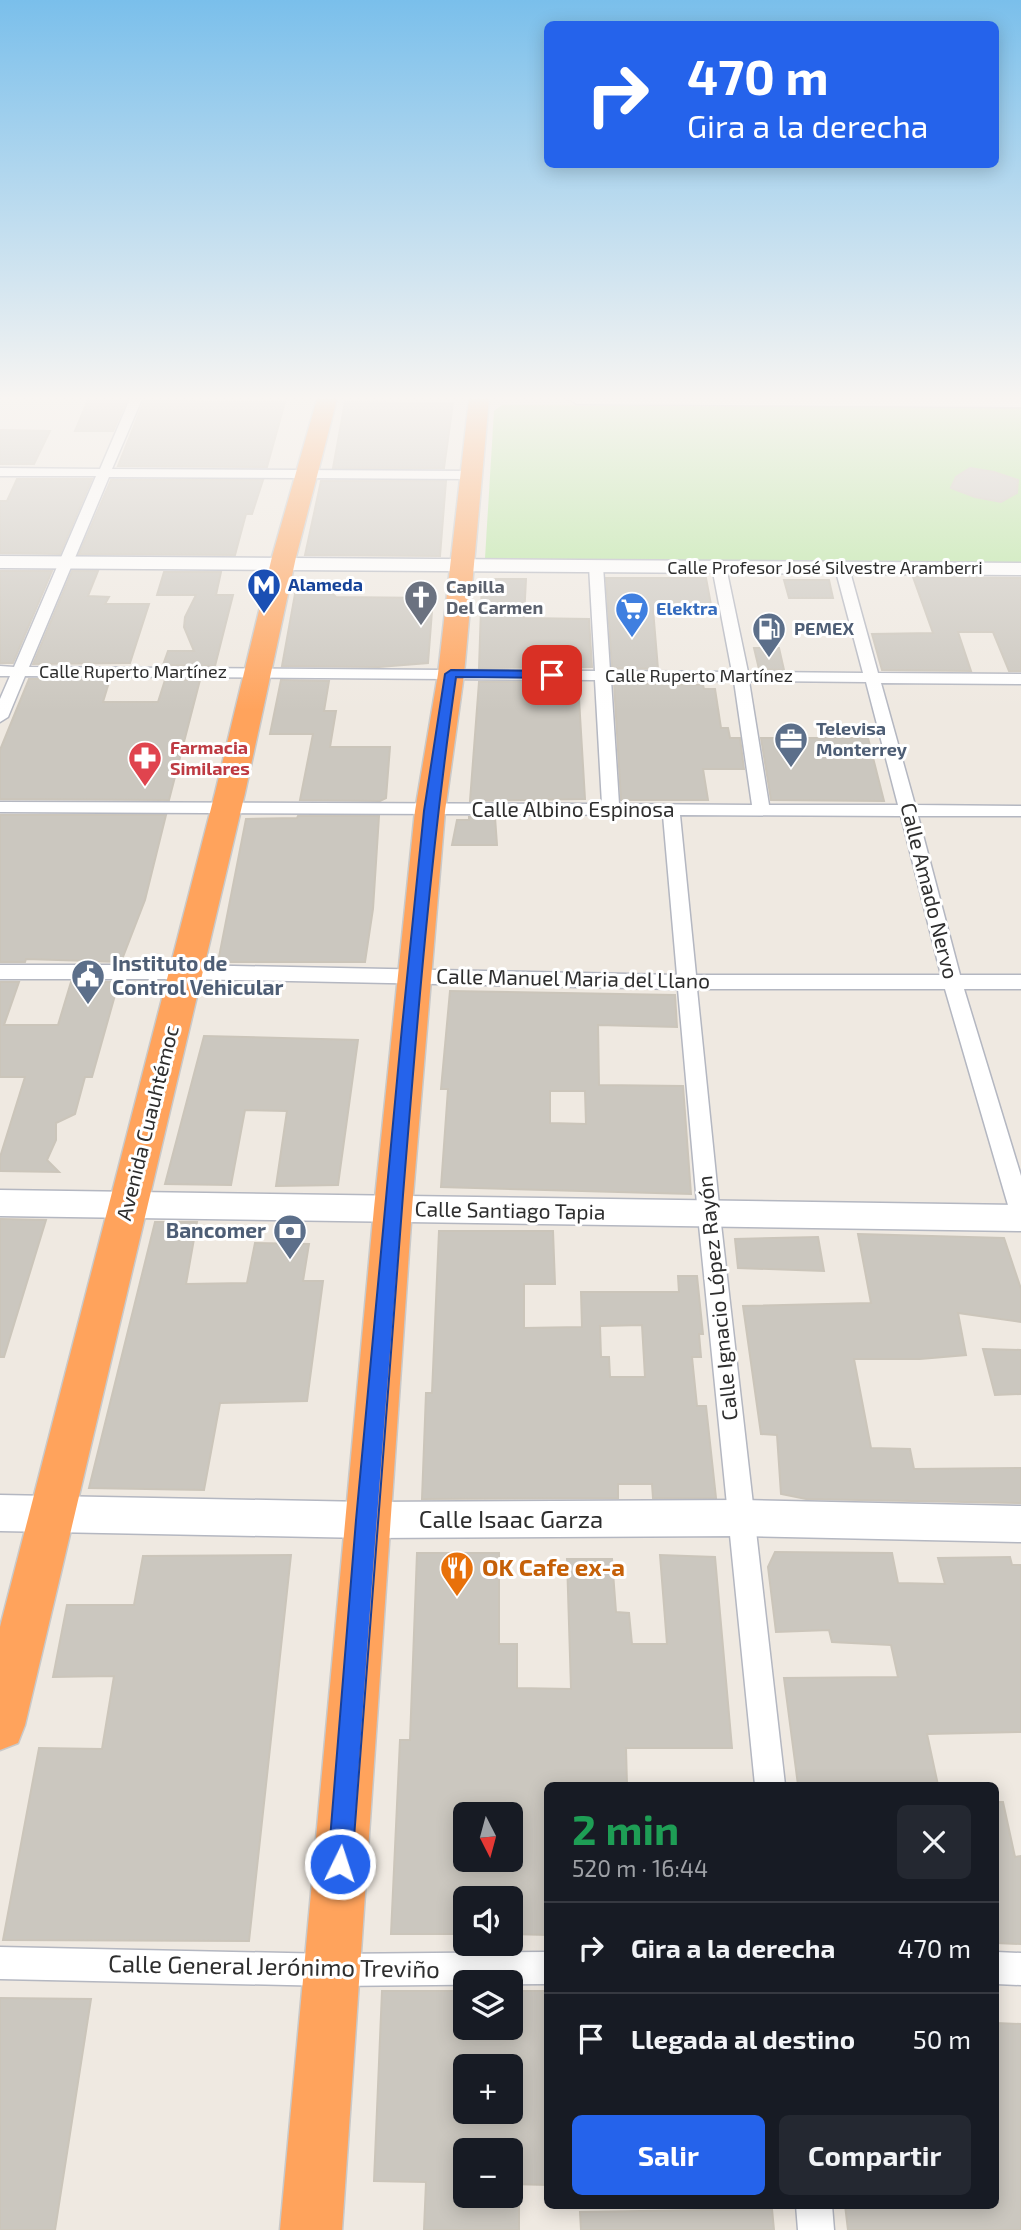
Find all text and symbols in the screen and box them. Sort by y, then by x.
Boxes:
text: 470 m [687,46,829,105]
icon: right [572,49,663,140]
text: Gira a la derecha [687,106,928,144]
street label: Calle Profesor José Silvestre Aramberri [667,556,983,578]
metro station icon: Alameda [245,566,283,615]
place label: Alameda [288,573,363,595]
place label: Capilla Del Carmen [446,575,543,618]
church icon: Capilla Del Carmen [402,578,440,627]
supermarket icon: Elektra [613,590,651,639]
place label: Elektra [656,597,718,619]
fuel station icon: PEMEX [750,610,788,659]
place label: PEMEX [794,617,854,639]
pin [522,645,582,705]
icon: arrive [533,656,571,694]
street label: Calle Ruperto Martínez [39,660,227,682]
street label: Calle Ruperto Martínez [605,664,793,686]
place label: Televisa Monterrey [816,717,908,760]
office icon: Televisa Monterrey [772,720,810,769]
place label: Farmacia Similares [170,736,250,779]
pharmacy icon: Farmacia Similares [126,739,164,788]
street label: Calle Albino Espinosa [472,796,674,821]
street label: Calle Amado Nervo [896,800,964,981]
place label: Instituto de Control Vehicular [112,950,284,999]
public building icon: Instituto de Control Vehicular [69,957,107,1006]
street label: Calle Manuel Maria del Llano [436,963,710,992]
street label: Avenida Cuauhtémoc [110,1023,183,1223]
street label: Calle Ignacio López Rayón [691,1174,742,1422]
street label: Calle Santiago Tapia [415,1195,606,1224]
bank icon: Bancomer [271,1212,309,1261]
place label: Bancomer [166,1217,266,1242]
street label: Calle Isaac Garza [419,1504,603,1533]
restaurant icon: OK Cafe ex-a [438,1549,476,1598]
place label: OK Cafe ex-a [482,1552,625,1581]
north arrow [453,1802,523,1872]
map controls [453,1802,523,2208]
text: 2 min [572,1803,679,1853]
button: close [897,1805,971,1879]
position arrow [303,1827,377,1901]
text: 520 m · 16:44 [572,1854,708,1882]
button: sound [453,1886,523,1956]
icon: right [572,1929,610,1967]
text: Gira a la derecha [631,1932,835,1963]
text: 470 m [897,1932,971,1963]
street label: Calle General Jerónimo Treviño [108,1948,440,1983]
button: layers [453,1970,523,2040]
icon: arrive [572,2020,610,2058]
text: Llegada al destino [631,2023,855,2054]
text: 50 m [913,2023,971,2054]
button: + [453,2054,523,2124]
button: Salir [572,2115,765,2195]
button: Compartir [779,2115,971,2195]
button: − [453,2138,523,2208]

